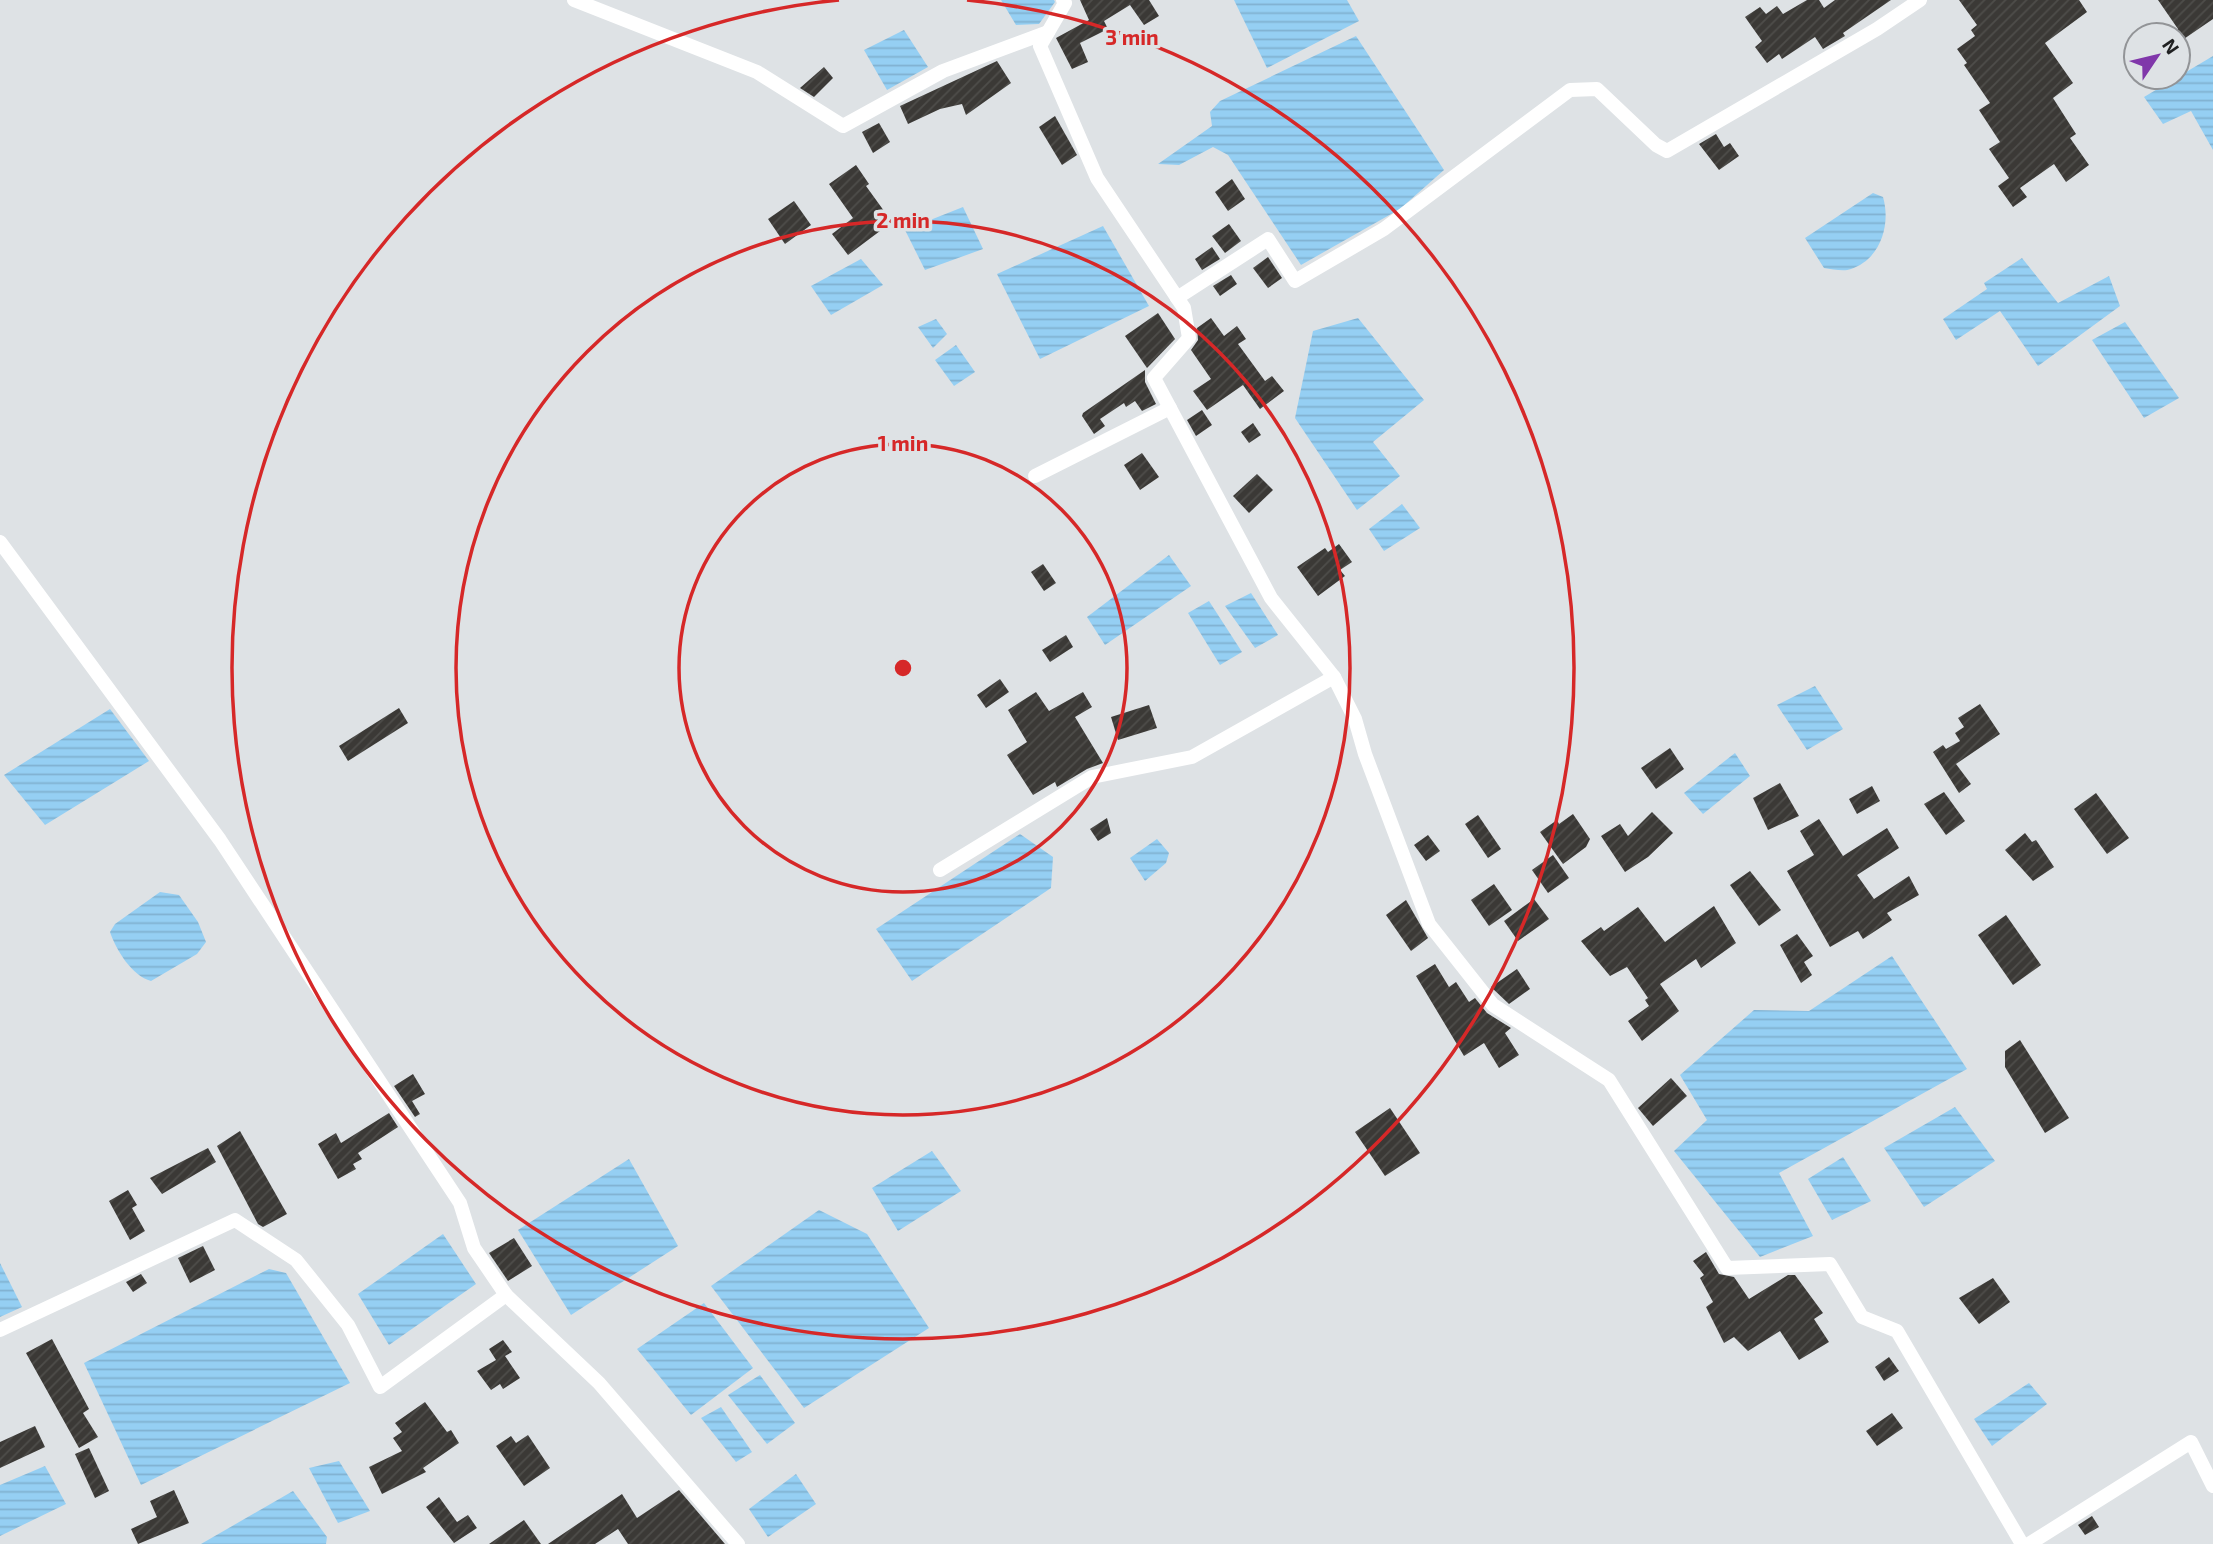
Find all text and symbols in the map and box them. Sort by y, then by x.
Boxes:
north arrow [2122,21,2192,91]
text: 3 min [1105,24,1159,49]
text: N [2158,34,2185,58]
text: 2 min [876,207,930,232]
text: 1 min [878,430,928,455]
centre of rings [891,656,915,680]

